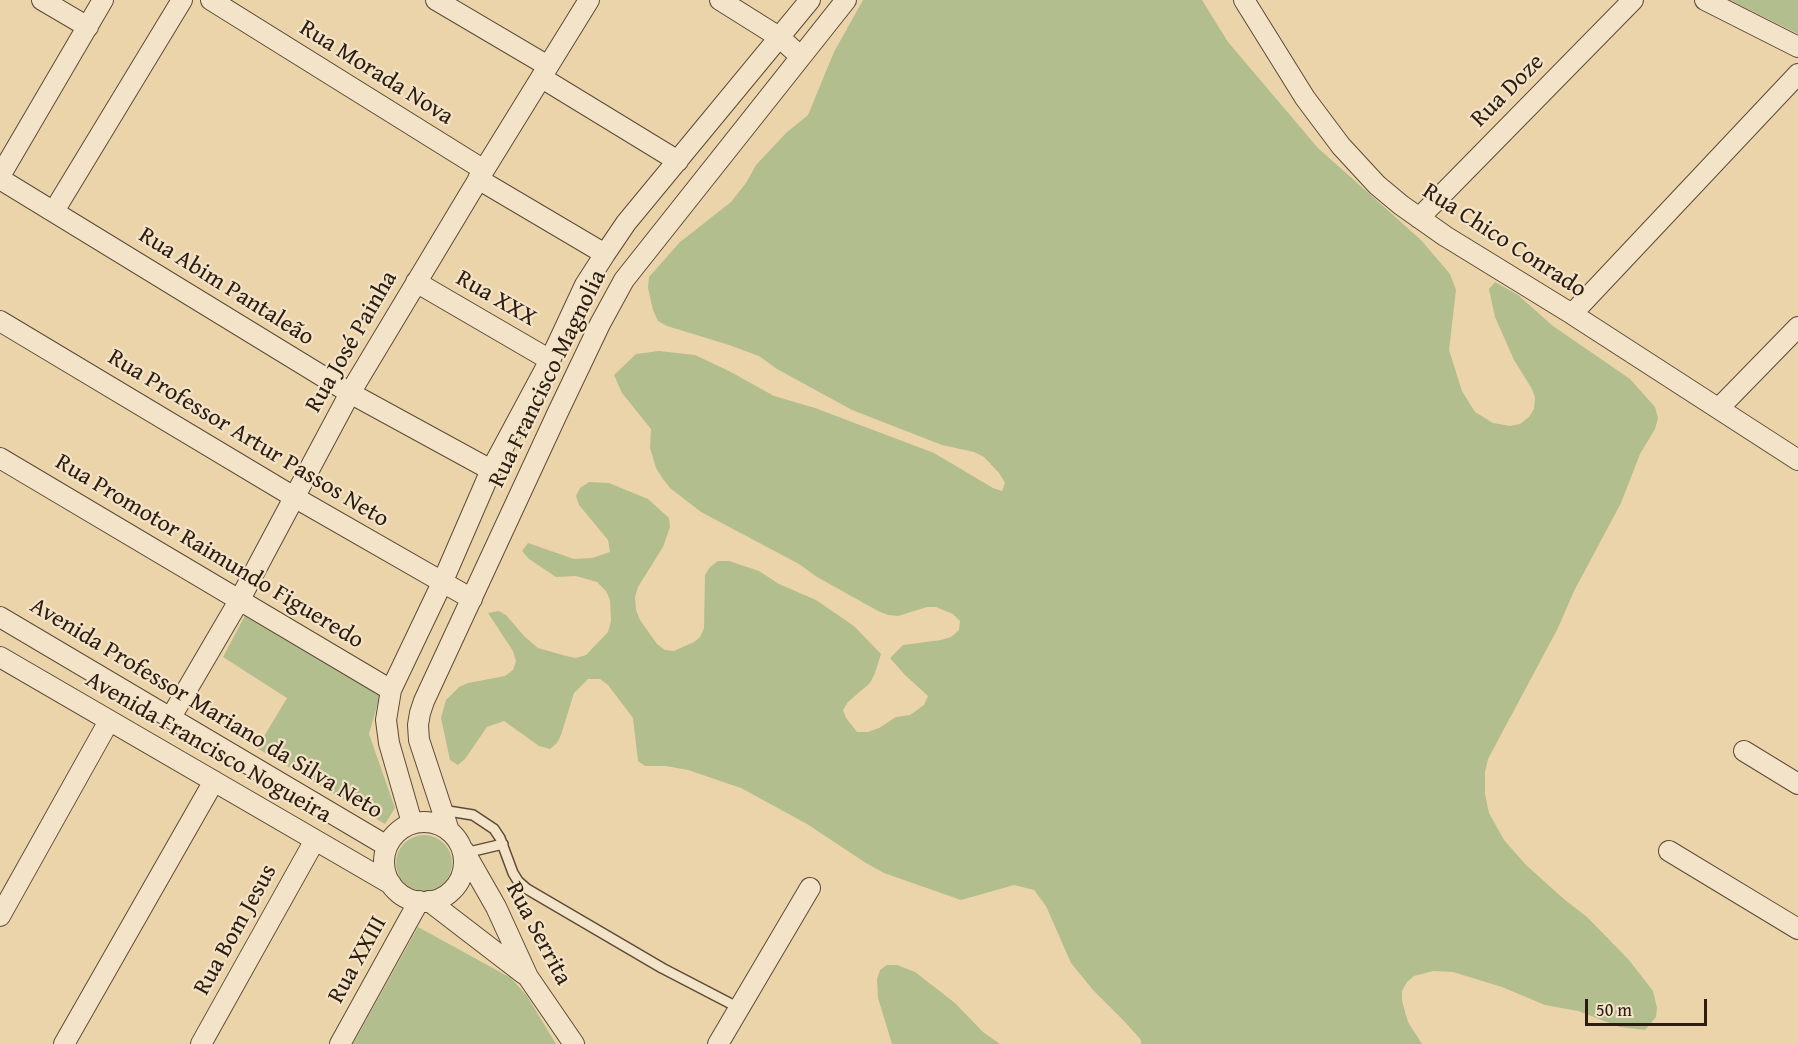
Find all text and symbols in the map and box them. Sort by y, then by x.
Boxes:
street label: Rua Morada Nova [294,14,458,132]
street label: Rua Doze [1465,48,1551,134]
street label: Rua Chico Conrado [1417,177,1591,305]
street label: Rua Abim Pantaleão [133,221,319,353]
street label: Rua XXX [451,265,541,333]
street label: Rua José Painha [300,266,404,418]
street label: Rua Francisco Magnolia [483,266,613,492]
street label: Rua Professor Artur Passos Neto [102,344,394,534]
street label: Rua Promotor Raimundo Figueredo [50,448,368,656]
street label: Avenida Professor Mariano da Silva Neto [24,592,388,826]
street label: Avenida Francisco Nogueira [80,666,336,830]
street label: Rua Bom Jesus [188,860,284,1000]
street label: Rua Serrita [499,877,577,991]
street label: Rua XXIII [322,911,394,1009]
scale bar [1588,987,1710,1025]
text: 50 m [1596,996,1632,1023]

